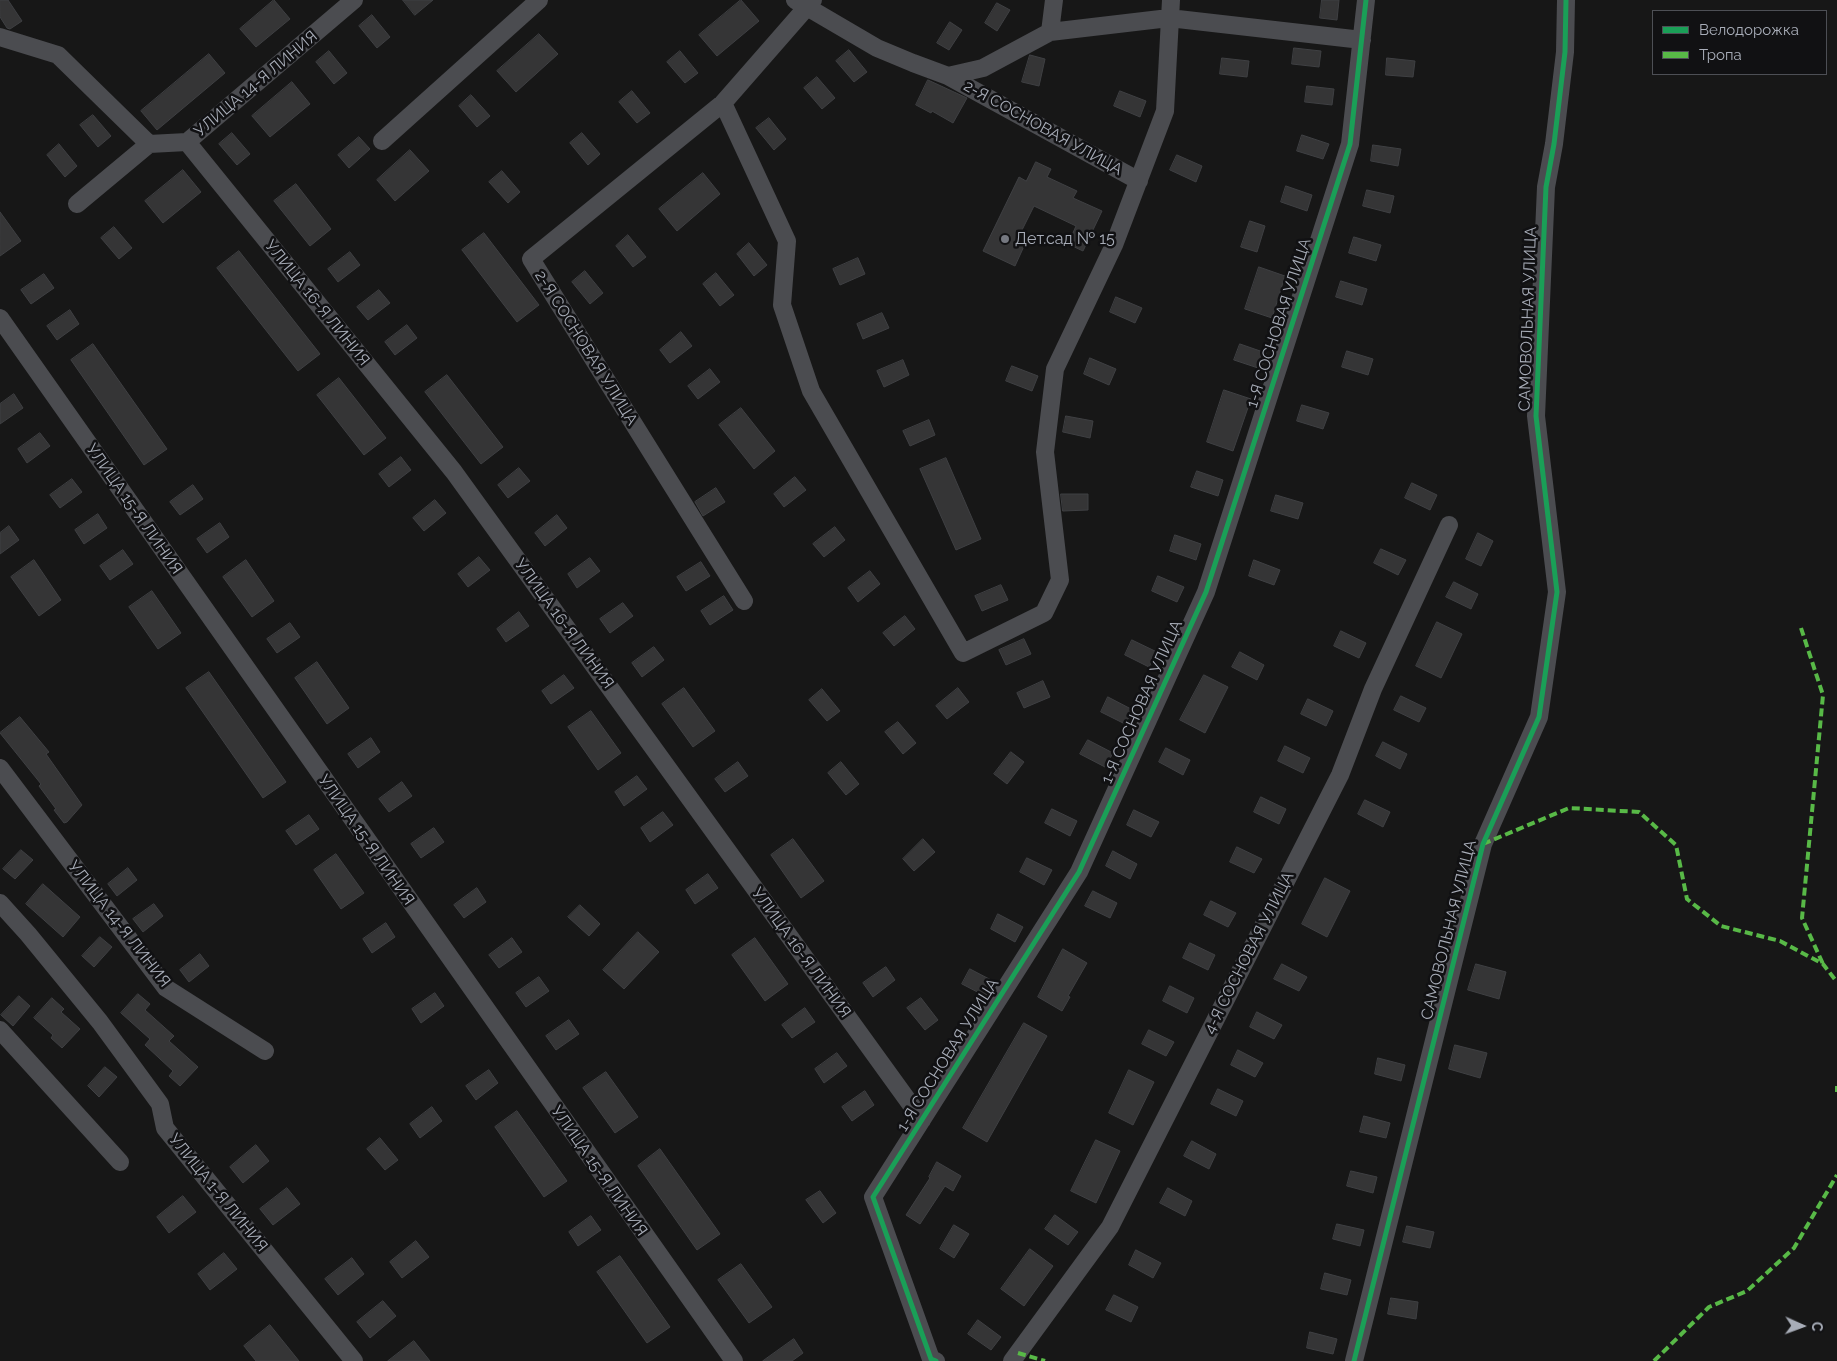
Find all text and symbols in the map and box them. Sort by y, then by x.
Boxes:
legend [1652,10,1827,75]
text: Велодорожка [1699,21,1799,39]
street label: УЛИЦА 14-Я ЛИНИЯ [191,27,321,141]
text: Тропа [1699,46,1742,64]
street label: 2-Я СОСНОВАЯ УЛИЦА [960,76,1126,180]
street label: САМОВОЛЬНАЯ УЛИЦА [1515,226,1541,412]
place label: Дет.сад № 15 [1015,229,1115,249]
marker: Дет.сад № 15 [999,233,1011,245]
street label: УЛИЦА 16-Я ЛИНИЯ [261,236,373,370]
street label: 1-Я СОСНОВАЯ УЛИЦА [1243,236,1315,410]
street label: 2-Я СОСНОВАЯ УЛИЦА [531,267,641,429]
street label: УЛИЦА 15-Я ЛИНИЯ [82,440,186,578]
street label: УЛИЦА 16-Я ЛИНИЯ [510,555,618,693]
street label: 1-Я СОСНОВАЯ УЛИЦА [1097,617,1187,787]
street label: УЛИЦА 15-Я ЛИНИЯ [314,771,418,909]
street label: САМОВОЛЬНАЯ УЛИЦА [1417,838,1481,1022]
street label: УЛИЦА 14-Я ЛИНИЯ [64,857,174,991]
street label: 4-Я СОСНОВАЯ УЛИЦА [1200,869,1298,1037]
street label: УЛИЦА 16-Я ЛИНИЯ [747,884,855,1022]
street label: 1-Я СОСНОВАЯ УЛИЦА [893,975,1003,1135]
street label: УЛИЦА 15-Я ЛИНИЯ [547,1102,651,1240]
street label: УЛИЦА 1-Я ЛИНИЯ [165,1130,271,1256]
north arrow [1777,1301,1827,1351]
text: С [1809,1321,1825,1332]

